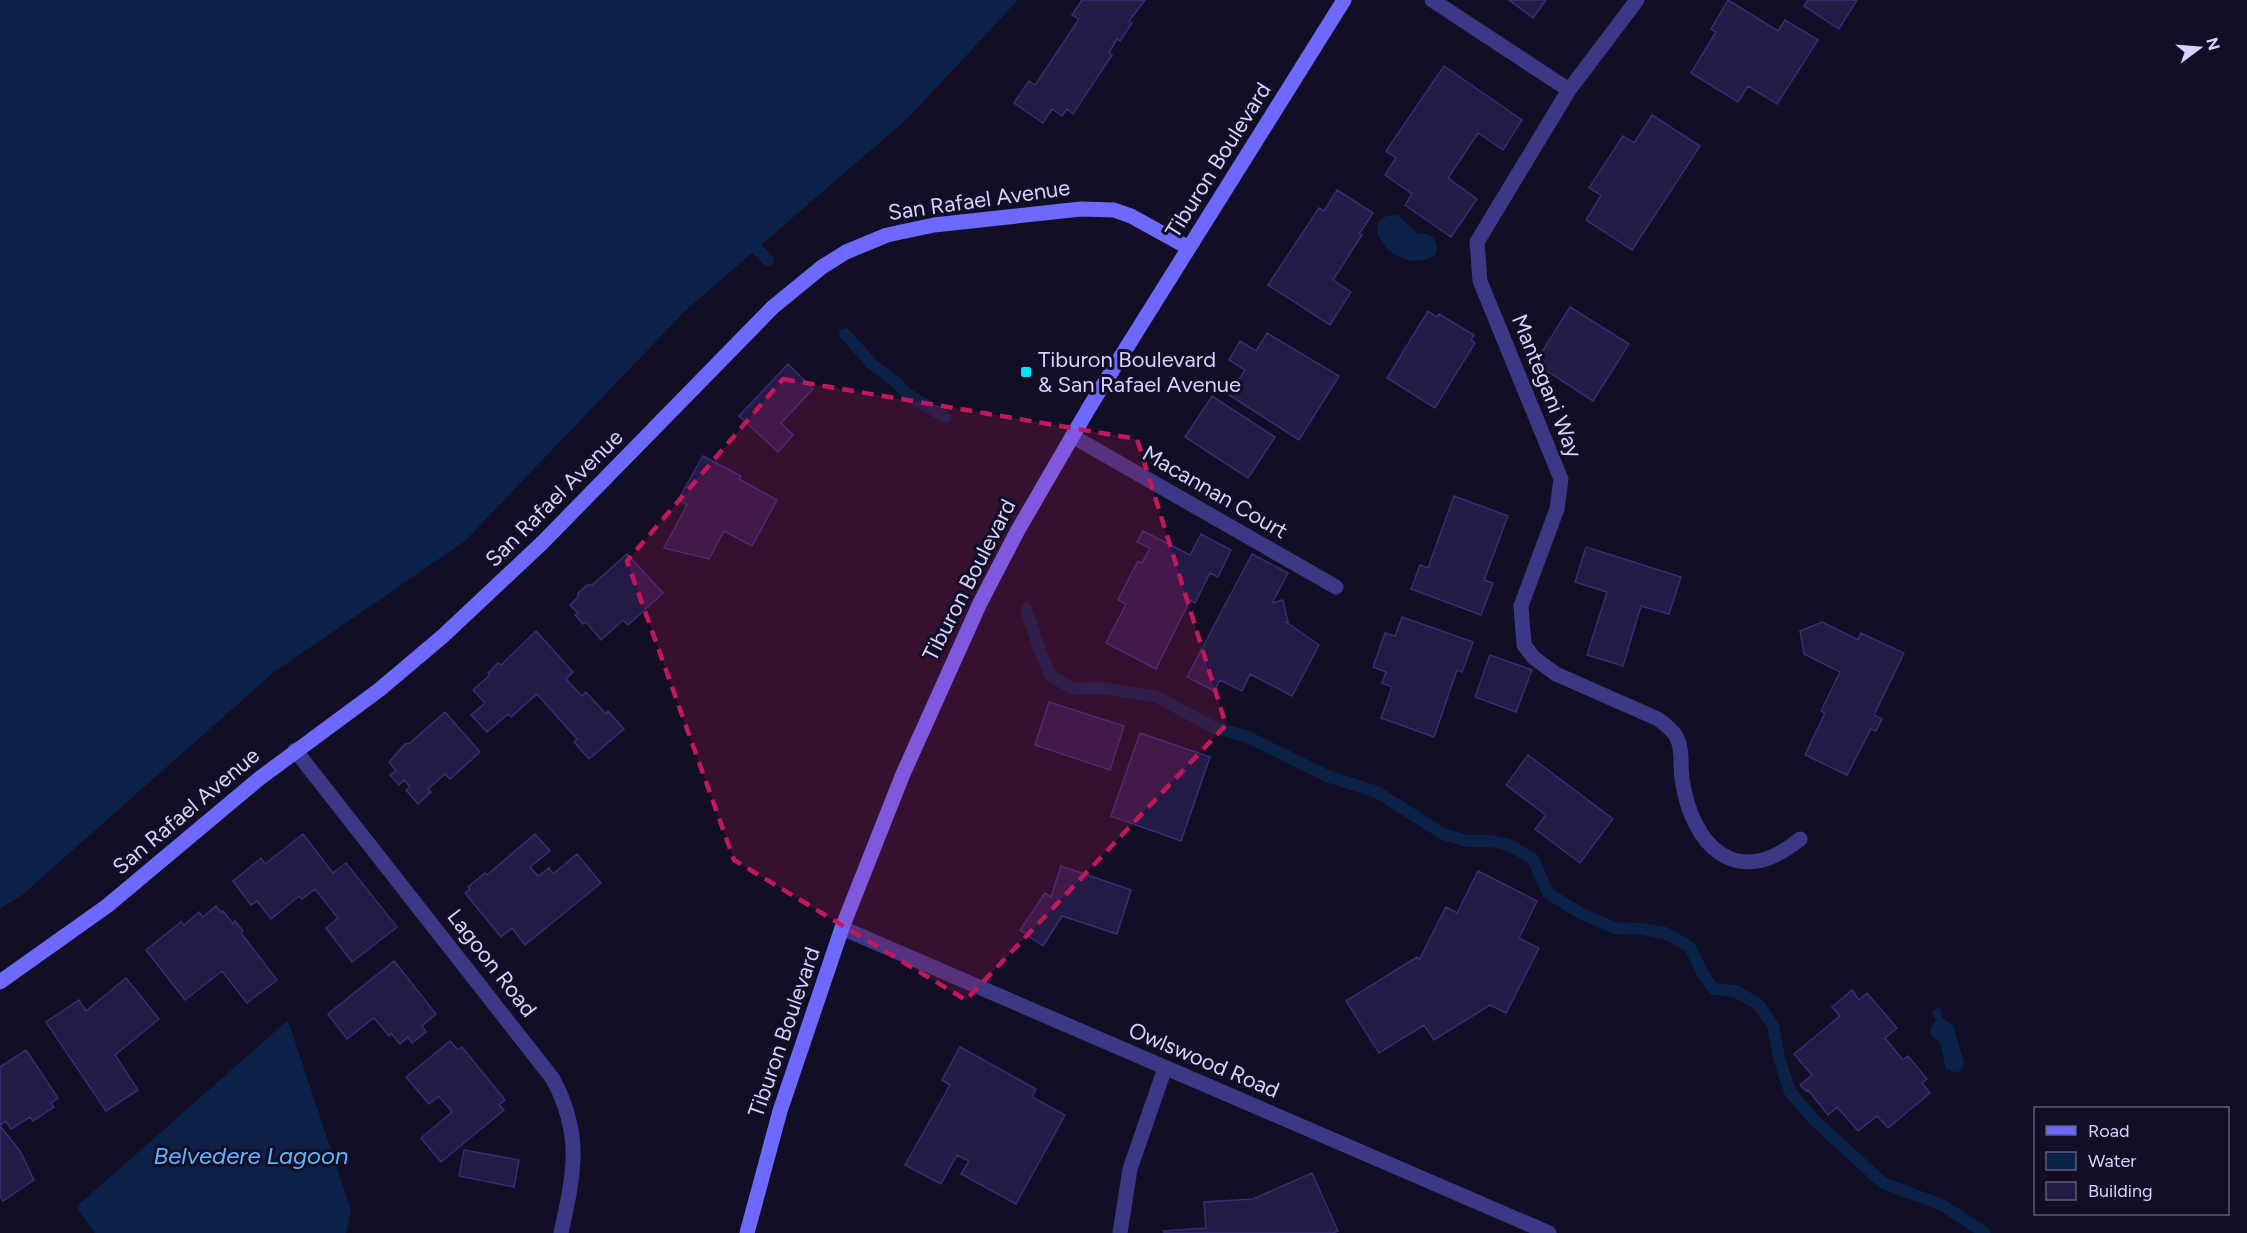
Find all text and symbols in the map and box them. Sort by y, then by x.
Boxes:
north arrow [2169,18,2229,78]
text: N [2202,35,2224,53]
street label: Tiburon Boulevard [1159,77,1277,243]
street label: San Rafael Avenue [886,174,1072,226]
street label: Mantegani Way [1506,310,1588,462]
place label: Tiburon Boulevard & San Rafael Avenue [1038,346,1241,398]
marker: Tiburon Boulevard & San Rafael Avenue [1019,365,1033,379]
street label: San Rafael Avenue [480,424,628,572]
street label: Macannan Court [1138,440,1292,544]
street label: Tiburon Boulevard [917,495,1021,665]
street label: San Rafael Avenue [107,742,265,880]
street label: Lagoon Road [442,904,542,1022]
street label: Tiburon Boulevard [742,943,826,1121]
street label: Owlswood Road [1125,1016,1283,1104]
legend [2034,1107,2229,1215]
text: Road [2088,1120,2129,1142]
water label: Belvedere Lagoon [154,1141,348,1170]
text: Water [2088,1150,2136,1172]
text: Building [2088,1180,2153,1202]

